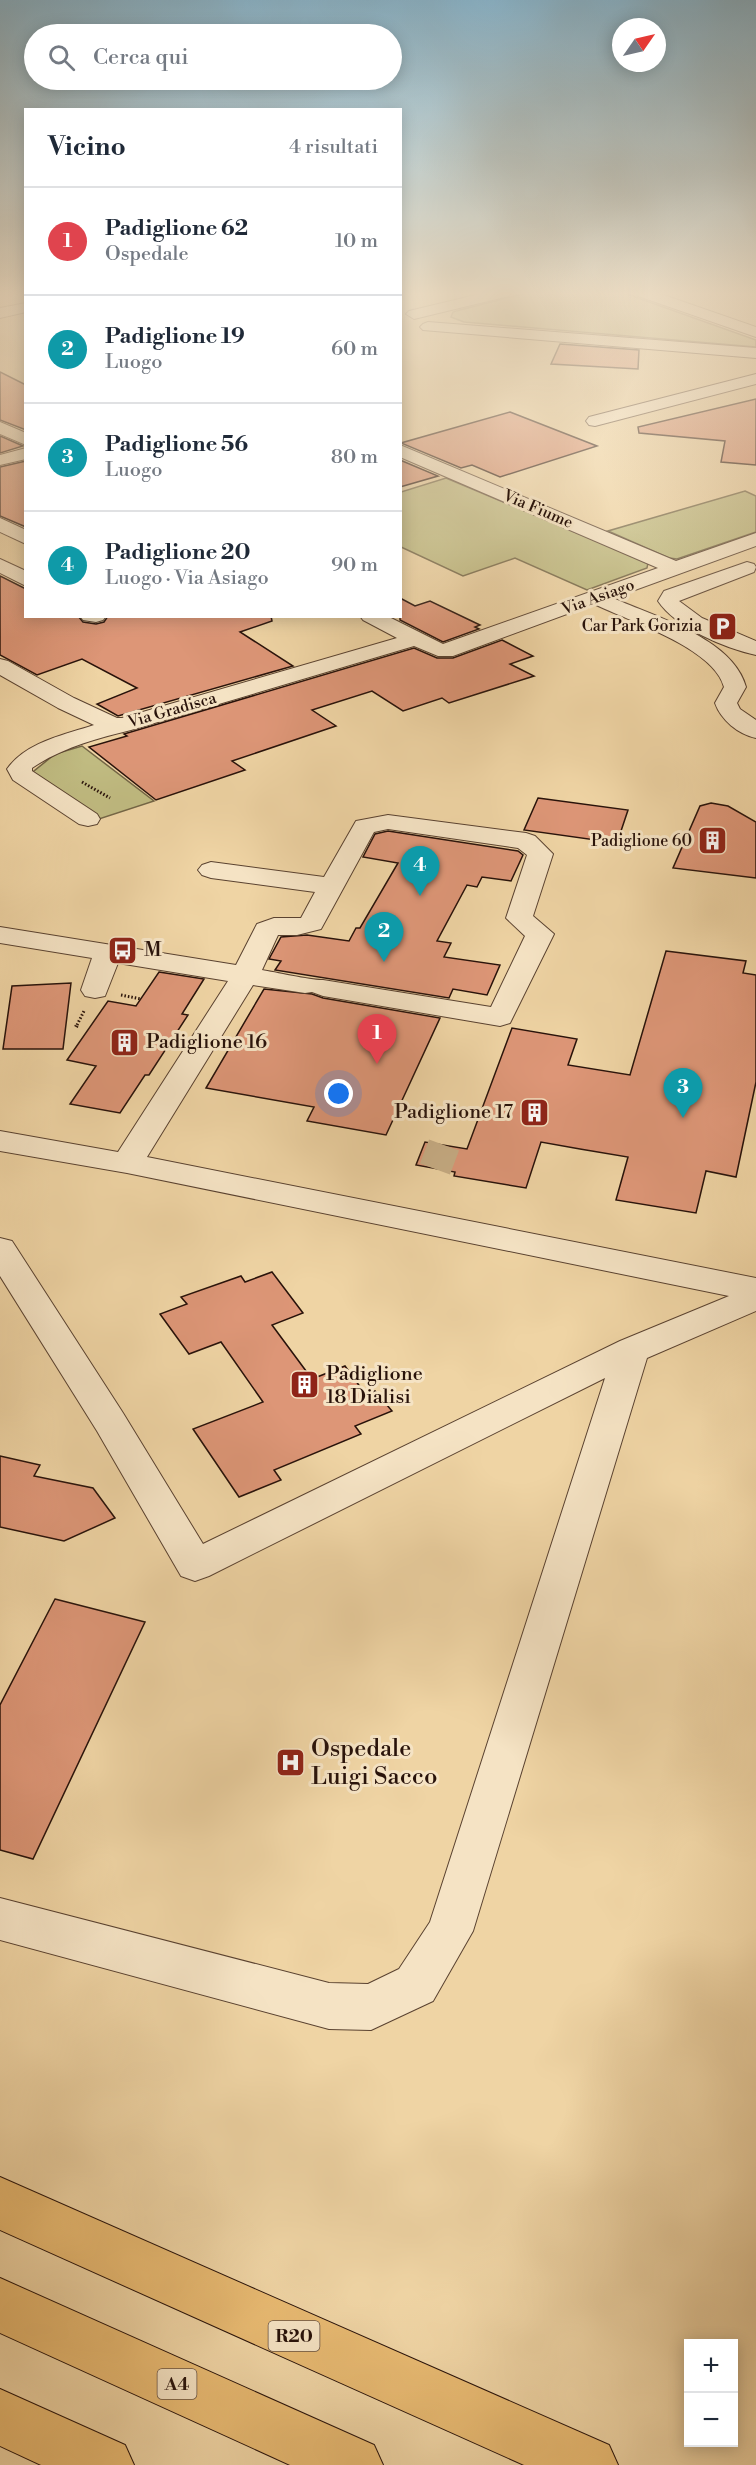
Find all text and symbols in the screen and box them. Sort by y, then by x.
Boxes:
north arrow [612,18,666,72]
search box [24,24,402,90]
icon: search [45,41,78,74]
text: Cerca qui [93,44,189,71]
text: Vicino [48,131,126,163]
text: 4 risultati [289,135,378,160]
text: Padiglione 62 [105,215,248,242]
text: 1 [63,229,72,254]
text: 10 m [335,229,378,254]
text: Ospedale [105,242,189,267]
text: Padiglione 19 [105,323,245,350]
text: 2 [61,337,74,362]
text: 60 m [331,337,378,362]
text: Luogo [105,350,162,375]
text: Padiglione 56 [105,431,248,458]
text: 3 [61,445,74,470]
text: 80 m [331,445,378,470]
text: Luogo [105,458,162,483]
street label: Via Fiume [499,485,576,533]
text: Padiglione 20 [105,539,250,566]
text: 4 [61,553,74,578]
text: 90 m [331,553,378,578]
text: Luogo · Via Asiago [105,566,269,591]
street label: Via Asiago [558,575,637,620]
parking icon: Car Park Gorizia [707,610,739,642]
place label: Car Park Gorizia [582,616,703,636]
street label: Via Gradisca [124,688,220,732]
building icon: Padiglione 60 [697,825,729,857]
place label: Padiglione 60 [591,831,692,851]
pin: 4 [400,846,440,896]
pin: 2 [364,912,404,962]
bus stop icon: M [107,934,139,966]
place label: M [144,938,162,963]
pin: 1 [358,1014,397,1064]
building icon: Padiglione 16 [109,1026,141,1058]
place label: Padiglione 16 [146,1030,267,1055]
pin: 3 [664,1068,702,1118]
your location [324,1079,353,1108]
building icon: Padiglione 17 [518,1096,550,1128]
place label: Padiglione 17 [394,1100,513,1125]
place label: Padiglione 18 Dialisi [326,1362,423,1410]
building icon: Padiglione 18 Dialisi [289,1369,321,1401]
place label: Ospedale Luigi Sacco [311,1734,437,1792]
hospital icon: Ospedale Luigi Sacco [274,1747,306,1779]
road number: R20 [268,2321,320,2351]
map controls [684,2339,738,2447]
button: + [684,2339,738,2393]
road number: A4 [158,2369,196,2399]
button: − [684,2393,738,2447]

